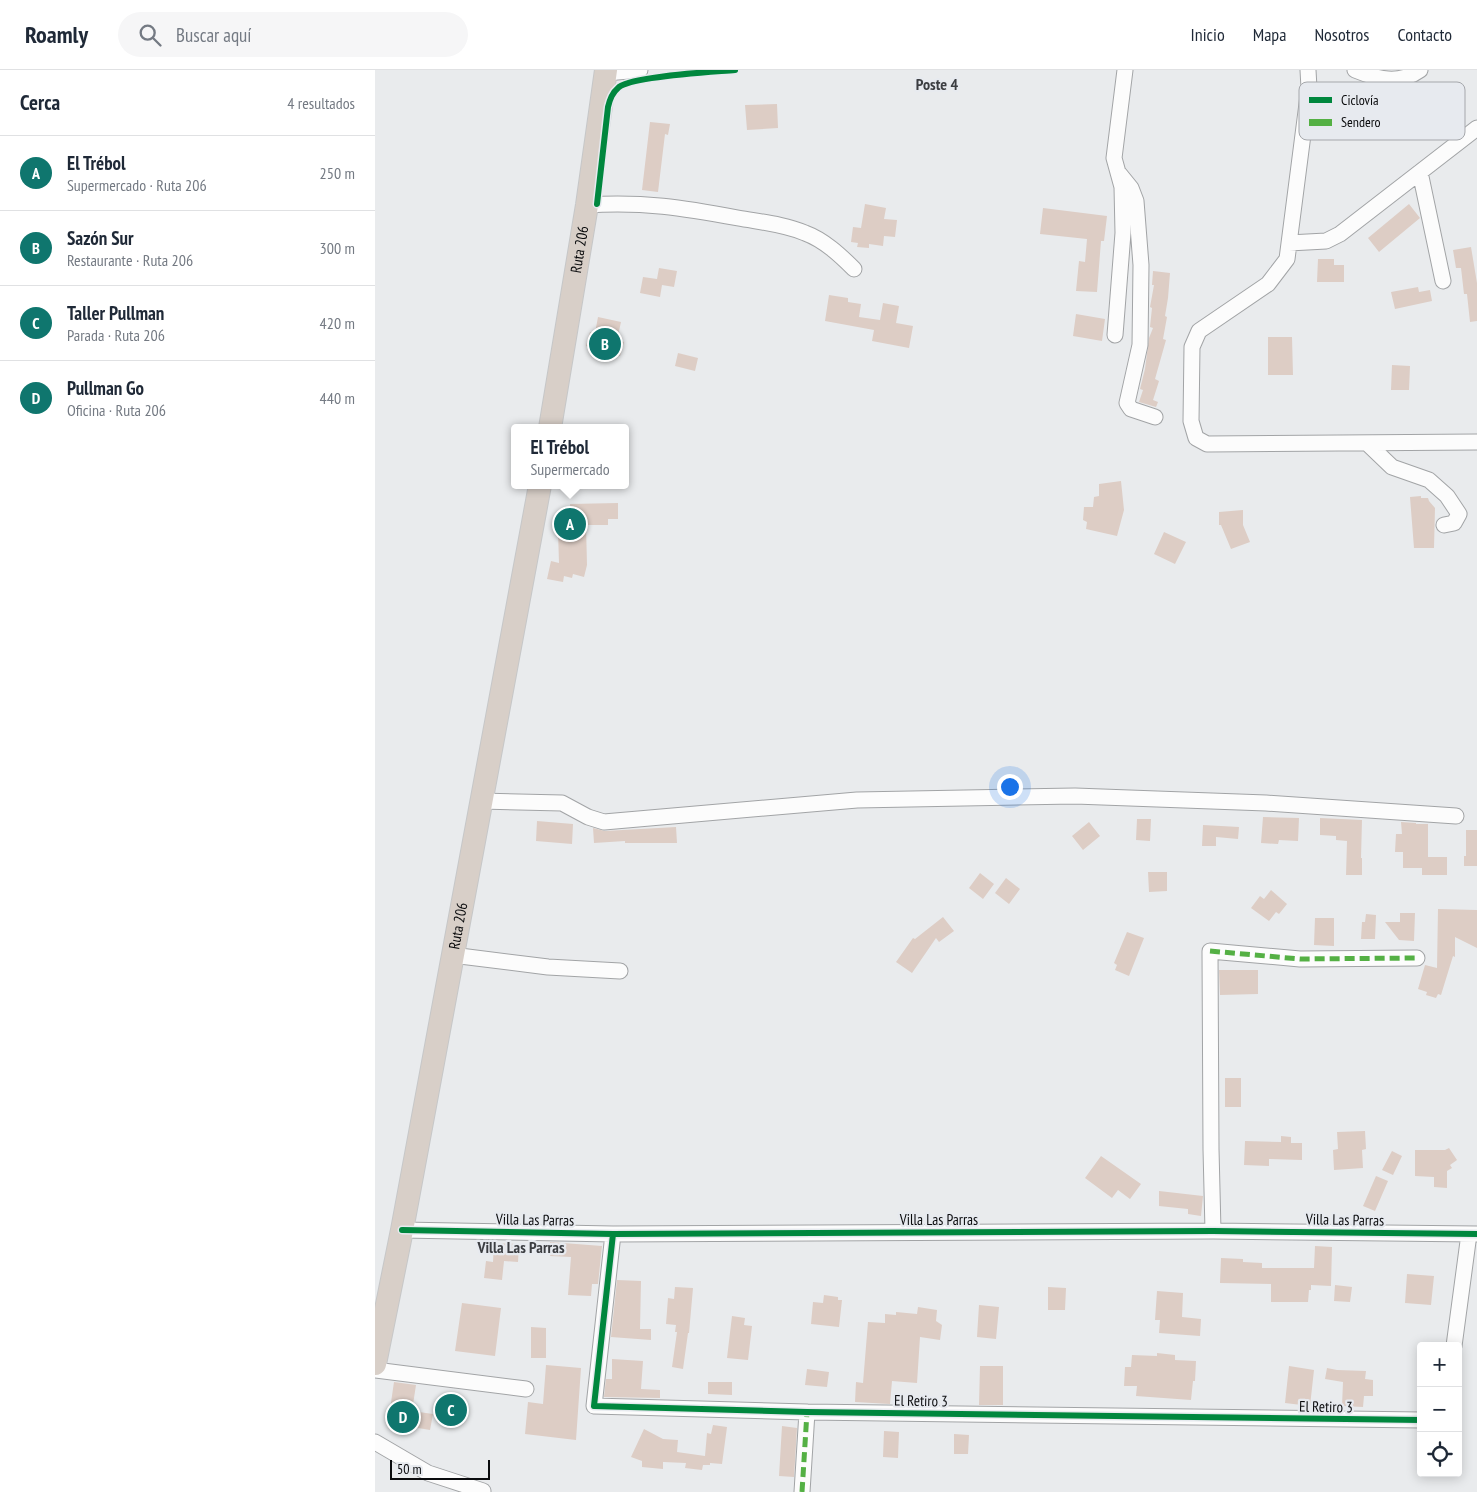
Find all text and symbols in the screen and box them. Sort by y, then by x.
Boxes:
search box [118,12,468,57]
text: Roamly [25,19,88,50]
icon: search [136,21,164,49]
text: Buscar aquí [176,23,251,47]
text: Inicio [1191,23,1225,46]
text: Mapa [1253,23,1286,46]
text: Nosotros [1314,23,1369,46]
text: Contacto [1397,23,1452,46]
district label: Poste 4 [916,74,958,94]
legend [1299,82,1465,140]
text: Cerca [20,89,60,116]
text: Ciclovía [1341,91,1379,109]
text: 4 resultados [287,93,355,113]
text: Sendero [1341,113,1381,131]
text: El Trébol [67,151,126,175]
text: A [32,163,40,183]
text: 250 m [320,163,355,183]
text: Supermercado · Ruta 206 [67,175,207,195]
street label: Ruta 206 [566,224,592,274]
text: Sazón Sur [67,226,134,250]
text: B [32,238,40,258]
text: 300 m [320,238,355,258]
text: Restaurante · Ruta 206 [67,250,193,270]
text: Taller Pullman [67,301,164,325]
text: C [32,313,40,333]
text: 420 m [320,313,355,333]
text: Parada · Ruta 206 [67,325,165,345]
pin: B [589,325,621,363]
text: Pullman Go [67,376,144,400]
text: D [32,388,40,408]
text: 440 m [320,388,355,408]
text: Oficina · Ruta 206 [67,400,166,420]
popup [511,424,629,489]
text: El Trébol [530,435,589,459]
text: Supermercado [530,459,610,479]
pin: A [554,505,586,543]
your location [997,774,1023,800]
street label: Ruta 206 [444,901,472,951]
street label: Villa Las Parras [495,1209,574,1230]
street label: Villa Las Parras [1305,1209,1384,1230]
street label: Villa Las Parras [899,1210,978,1229]
district label: Villa Las Parras [476,1237,565,1257]
map controls [1417,1342,1462,1477]
button: + [1417,1342,1462,1387]
button: − [1417,1387,1462,1432]
pin: C [435,1391,467,1429]
street label: El Retiro 3 [894,1391,948,1410]
street label: El Retiro 3 [1299,1397,1353,1416]
pin: D [387,1398,419,1436]
button: locate [1417,1432,1462,1477]
scale bar [390,1457,490,1480]
text: 50 m [397,1460,422,1478]

